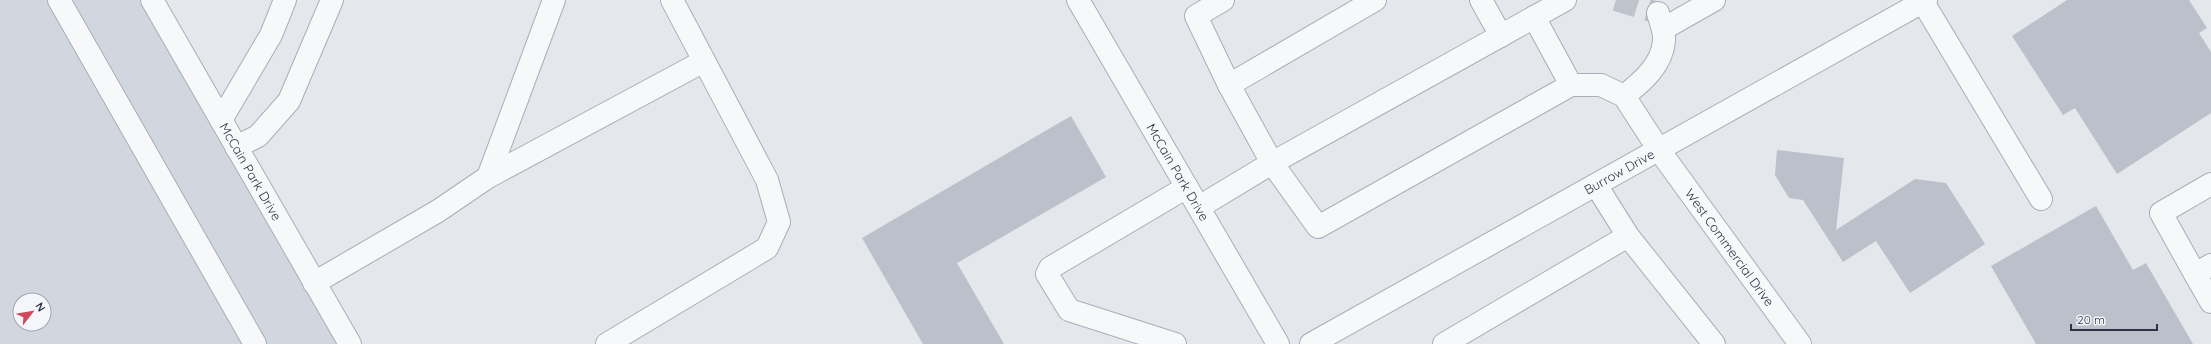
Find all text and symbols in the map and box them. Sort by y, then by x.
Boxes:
street label: McCain Park Drive [216,120,285,223]
street label: McCain Park Drive [1143,120,1213,224]
street label: Burrow Drive [1581,146,1657,198]
street label: West Commercial Drive [1682,185,1778,309]
north arrow [12,292,52,332]
text: N [32,300,49,314]
scale bar [2071,306,2157,332]
text: 20 m [2077,312,2105,327]

